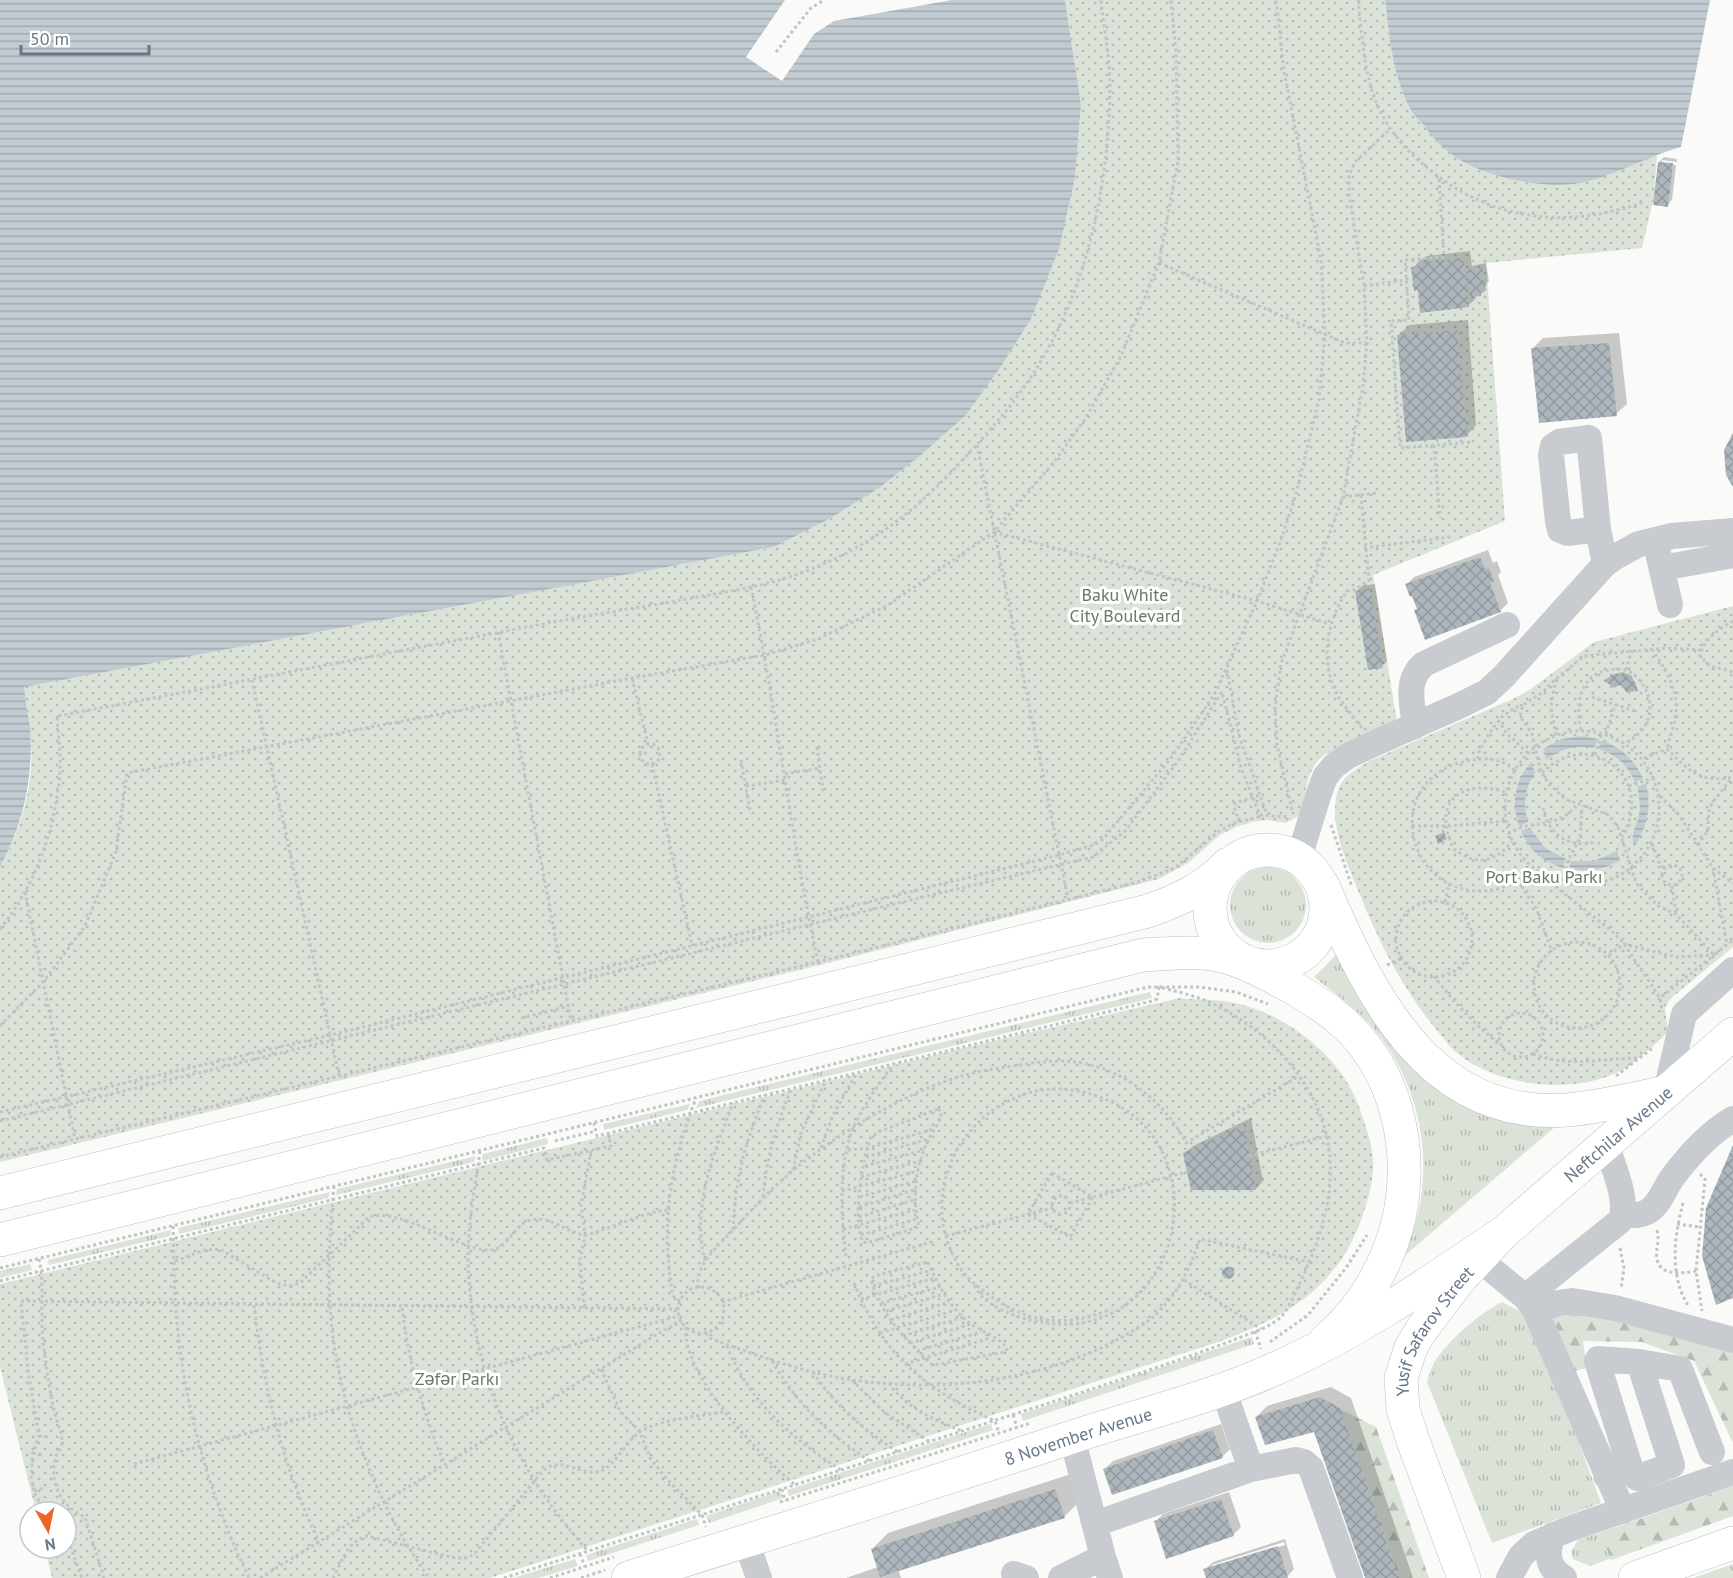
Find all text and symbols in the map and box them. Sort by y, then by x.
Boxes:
scale bar [21,18,148,56]
text: 50 m [30,27,69,50]
park label: Baku White City Boulevard [1069,583,1181,627]
park label: Port Baku Parkı [1485,865,1603,888]
street label: Neftchilar Avenue [1559,1080,1677,1187]
street label: Yusif Safarov Street [1390,1261,1478,1397]
park label: Zəfər Parkı [415,1367,499,1390]
street label: 8 November Avenue [1001,1402,1155,1470]
north arrow [18,1500,78,1560]
text: N [44,1534,57,1556]

